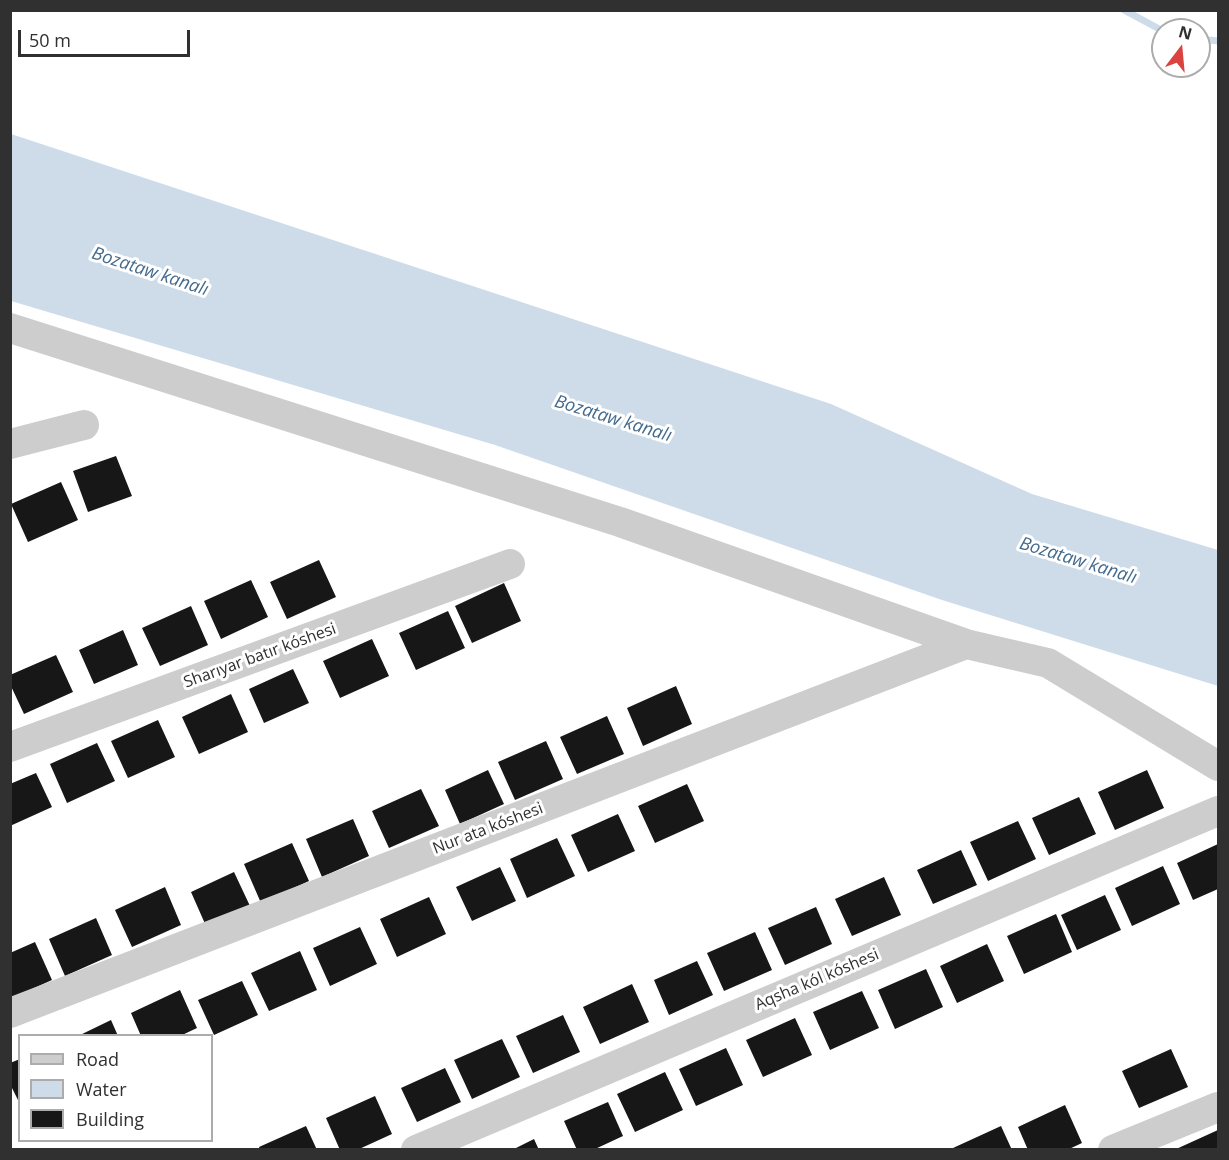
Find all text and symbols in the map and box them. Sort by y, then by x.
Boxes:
scale bar [21,18,194,56]
north arrow [1151,18,1211,78]
text: N [1176,20,1195,45]
text: 50 m [29,28,71,52]
water label: Bozataw kanalı [89,243,211,301]
water label: Bozataw kanalı [552,391,674,447]
water label: Bozataw kanalı [1017,533,1139,589]
street label: Sharıyar batır kóshesi [181,619,339,693]
street label: Nur ata kóshesi [430,799,546,859]
street label: Aqsha kól kóshesi [752,945,882,1015]
legend [18,1034,213,1142]
text: Road [76,1047,119,1071]
text: Water [76,1077,127,1101]
text: Building [76,1107,144,1131]

